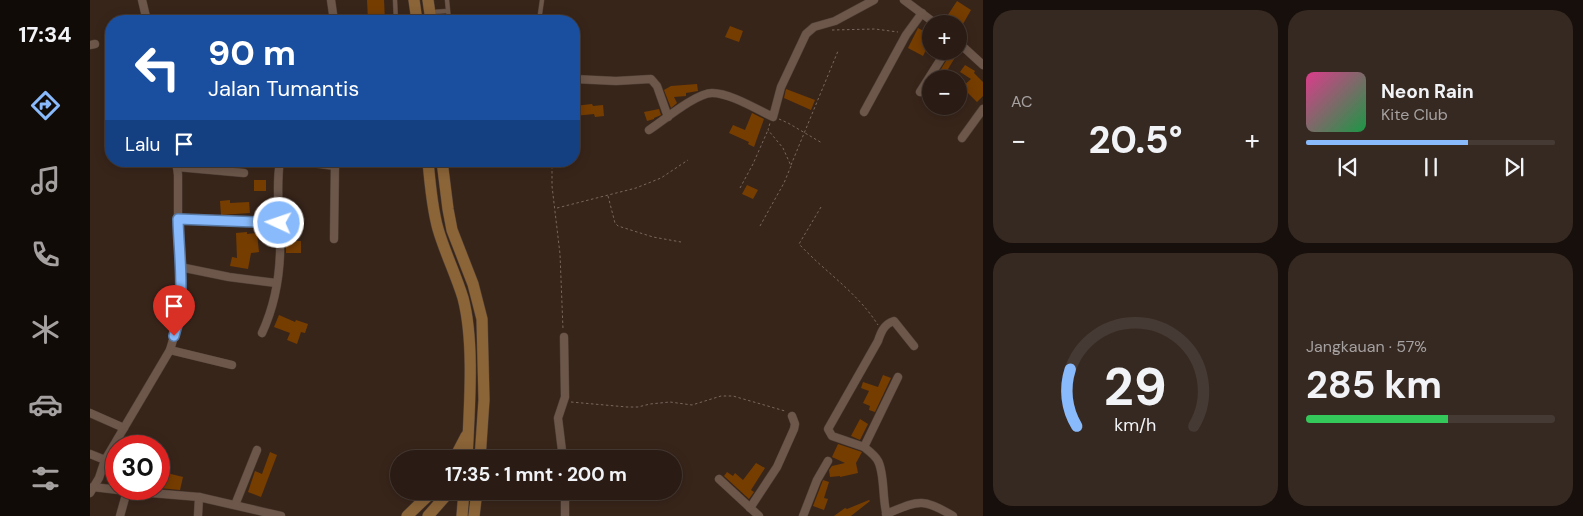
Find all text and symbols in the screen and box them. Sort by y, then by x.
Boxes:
map controls [922,15,967,115]
button: + [922,15,967,60]
text: 17:34 [19,20,71,49]
text: 90 m [208,30,296,76]
icon: left [125,35,190,100]
button: − [922,70,967,115]
text: Jalan Tumantis [208,74,359,103]
text: Neon Rain [1381,79,1474,104]
icon: directions [28,88,63,123]
text: AC [1011,91,1032,112]
text: Kite Club [1381,104,1448,125]
text: 20.5° [1088,115,1183,165]
text: − [1011,122,1026,159]
text: + [1245,122,1260,159]
icon: arrive [170,130,198,158]
text: Lalu [125,132,160,157]
icon: previous [1334,153,1362,181]
icon: pause [1417,153,1445,181]
icon: next [1500,153,1528,181]
icon: music [28,163,63,198]
position arrow [252,196,304,248]
icon: phone [28,237,63,272]
pin [153,285,195,336]
icon: arrive [160,292,188,320]
icon: climate [28,312,63,347]
text: Jangkauan · 57% [1306,336,1427,357]
text: 29 [1104,353,1167,421]
text: 285 km [1306,360,1442,410]
icon: car [28,387,63,422]
text: km/h [1114,413,1157,437]
speed limit sign: 30 [105,435,170,500]
icon: filters [28,461,63,496]
text: 17:35 · 1 mnt · 200 m [445,462,627,487]

